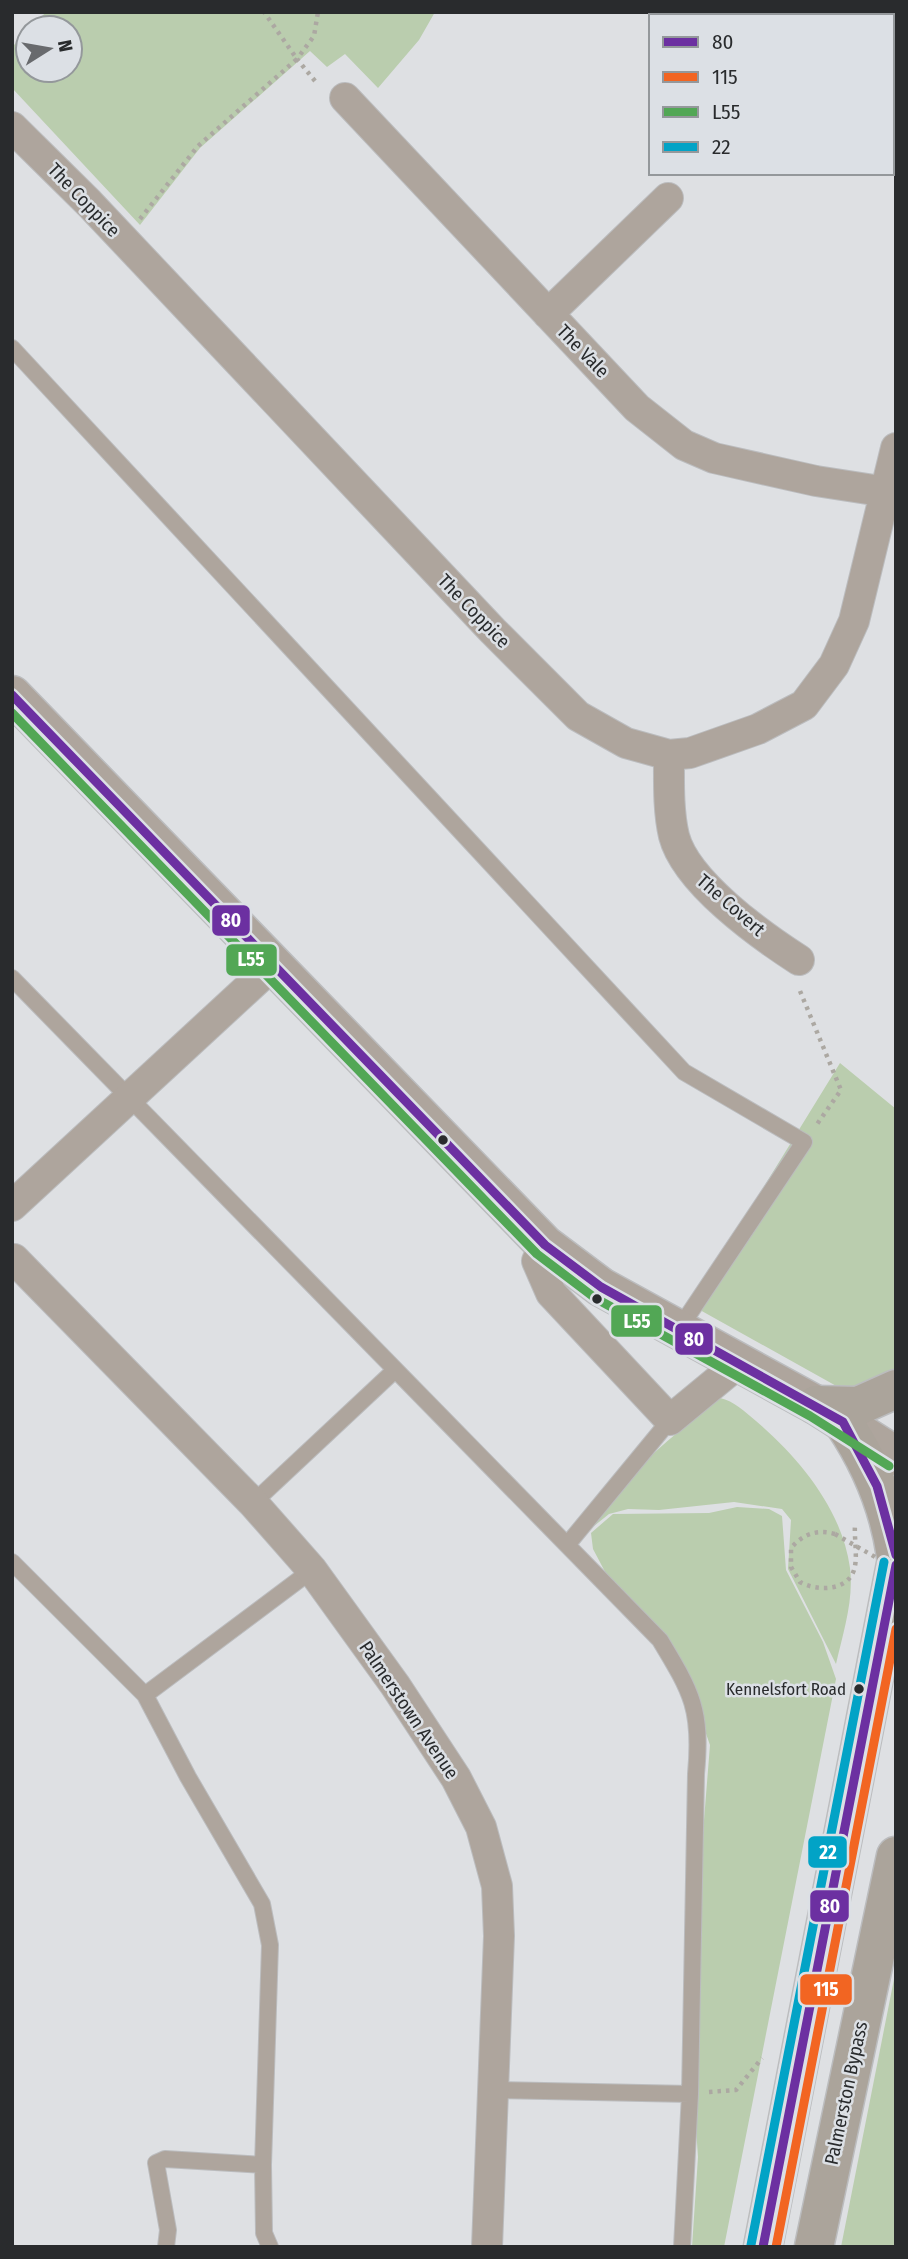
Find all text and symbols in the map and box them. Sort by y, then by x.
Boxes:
north arrow [14,14,84,84]
legend [649,14,894,175]
text: 80 [712,29,733,55]
text: N [53,38,78,54]
text: 115 [712,64,738,90]
text: L55 [712,99,740,125]
text: 22 [712,134,731,160]
street label: The Coppice [43,158,125,242]
street label: The Vale [552,320,614,382]
street label: The Coppice [433,569,515,653]
street label: The Covert [692,869,770,941]
line badge: 80 [211,904,251,937]
text: 80 [221,909,241,932]
line badge: L55 [225,943,278,977]
text: L55 [237,948,265,971]
unlabelled marker [436,1133,450,1147]
unlabelled marker [590,1292,604,1306]
line badge: L55 [610,1304,663,1338]
text: L55 [623,1310,651,1333]
line badge: 80 [674,1322,714,1356]
text: 80 [684,1328,704,1351]
street label: Palmerstown Avenue [354,1637,464,1783]
place label: Kennelsfort Road [726,1679,846,1700]
marker: Kennelsfort Road [852,1682,866,1696]
line badge: 22 [807,1835,848,1869]
text: 22 [818,1841,837,1864]
line badge: 80 [809,1889,850,1923]
text: 80 [820,1895,840,1918]
line badge: 115 [799,1973,853,2006]
text: 115 [813,1978,839,2001]
street label: Palmerston Bypass [820,2019,872,2167]

